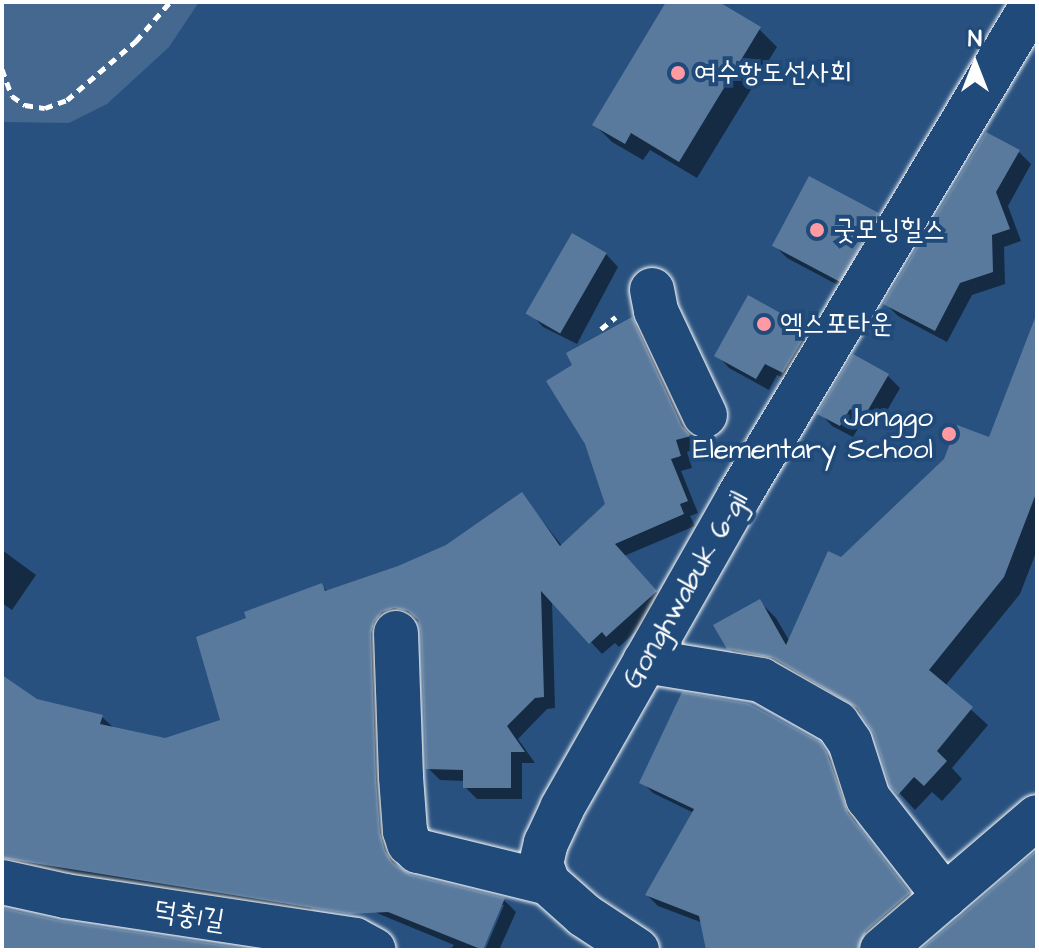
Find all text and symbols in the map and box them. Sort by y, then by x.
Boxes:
north arrow [935,24,1015,104]
text: N [968,24,982,55]
place label: 여수항도선사회 [694,56,852,90]
marker: 여수항도선사회 [669,64,687,82]
place label: 굿모닝힐스 [833,213,946,247]
marker: 굿모닝힐스 [808,221,826,239]
place label: 엑스포타운 [780,307,893,341]
marker: 엑스포타운 [755,315,773,333]
place label: Jonggo Elementary School [693,401,933,467]
marker: Jonggo Elementary School [940,425,958,443]
street label: Gonghwabuk 6-gil [616,485,756,695]
street label: 덕충1길 [151,894,227,938]

